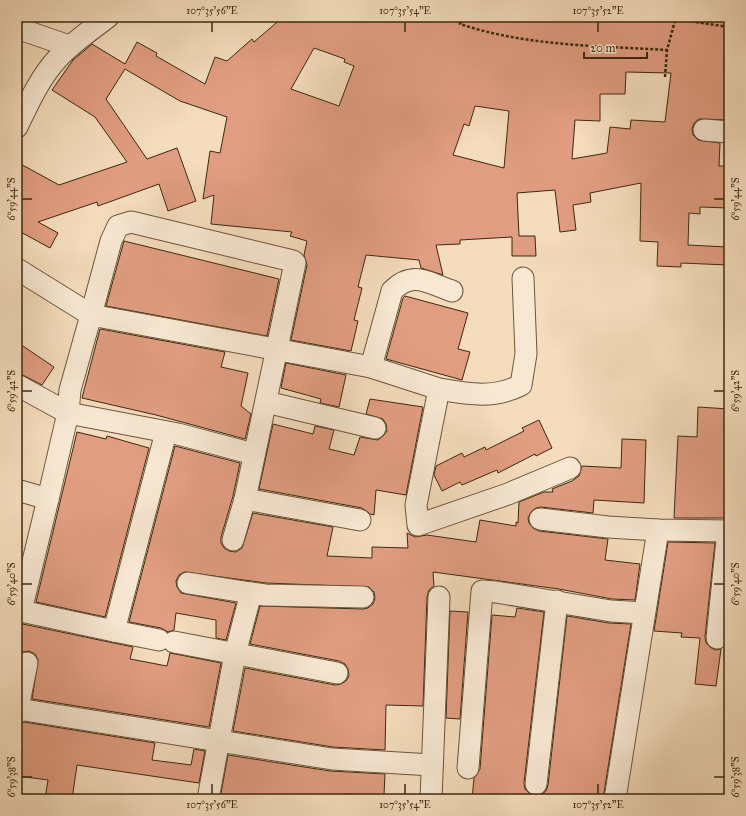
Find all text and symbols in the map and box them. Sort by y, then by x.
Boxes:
text: 107°35'56"E [186,5,238,17]
text: 107°35'54"E [379,5,431,17]
text: 107°35'52"E [572,5,624,17]
scale bar [584,34,647,60]
text: 20 m [590,41,616,55]
text: 6°59'44"S [6,177,18,220]
text: 6°59'44"S [730,177,742,220]
text: 6°59'42"S [6,370,18,412]
text: 6°59'42"S [730,370,742,412]
text: 6°59'40"S [6,562,18,606]
text: 6°59'40"S [730,562,742,606]
text: 6°59'38"S [6,756,18,797]
text: 6°59'38"S [730,756,742,797]
text: 107°35'56"E [186,799,238,811]
text: 107°35'54"E [379,799,431,811]
text: 107°35'52"E [572,799,624,811]

